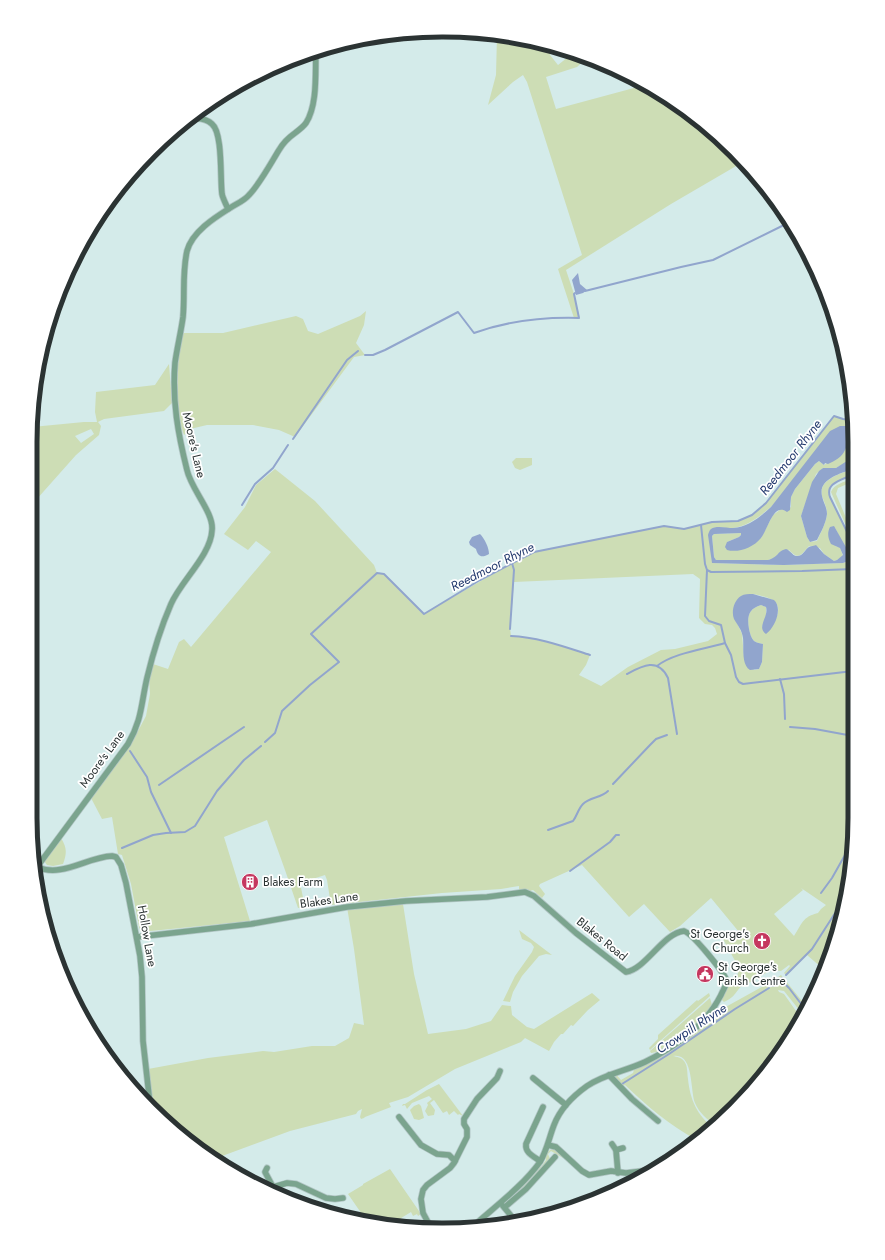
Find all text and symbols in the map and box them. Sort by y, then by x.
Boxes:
street label: Moore's Lane [178,410,210,480]
water label: Reedmoor Rhyne [755,415,826,499]
water label: Reedmoor Rhyne [447,537,538,596]
street label: Moore's Lane [75,727,129,791]
building icon: Blakes Farm [240,872,260,892]
place label: Blakes Farm [263,873,323,891]
street label: Blakes Lane [299,887,359,913]
street label: Hollow Lane [133,904,161,968]
street label: Blakes Road [573,913,631,965]
place label: St George's Church [690,925,749,957]
church icon: St George's Church [752,931,772,951]
place label: St George's Parish Centre [718,958,786,990]
public building icon: St George's Parish Centre [695,964,715,984]
water label: Crowpill Rhyne [652,998,731,1058]

